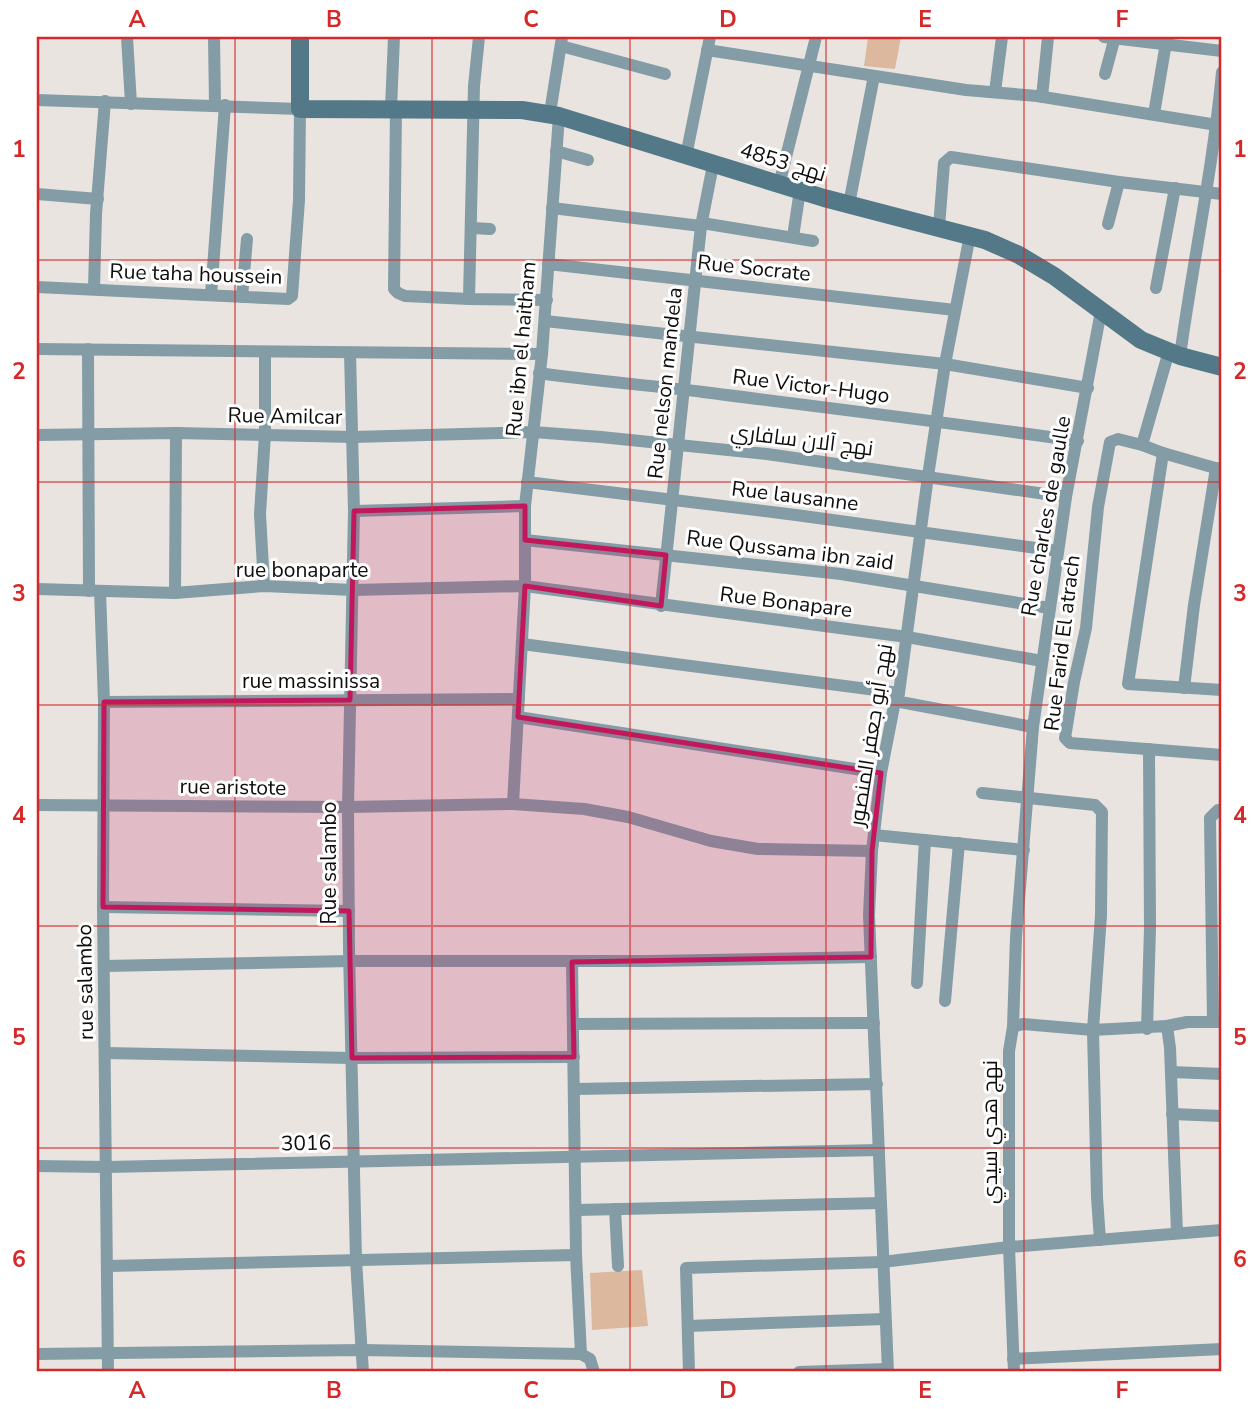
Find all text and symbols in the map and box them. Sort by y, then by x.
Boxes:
text: A [128,4,146,35]
text: B [326,4,342,35]
text: C [523,4,539,35]
text: D [719,4,737,35]
text: E [918,4,932,35]
text: F [1116,4,1129,35]
text: 1 [12,134,26,165]
text: 1 [1233,134,1247,165]
street label: نهج 4853 [737,136,829,188]
street label: Rue Socrate [696,248,812,288]
street label: Rue taha houssein [109,257,283,291]
street label: Rue ibn el haitham [499,260,543,438]
street label: Rue nelson mandela [641,286,689,480]
text: 2 [12,356,26,387]
text: 2 [1233,356,1247,387]
street label: Rue Victor-Hugo [731,362,891,410]
street label: Rue Amilcar [227,401,343,431]
street label: Rue charles de gaulle [1015,414,1077,618]
street label: نهج آلان سافاري [729,417,875,465]
street label: Rue lausanne [730,474,860,518]
street label: Rue Qussama ibn zaid [685,523,895,577]
street label: Rue Farid El atrach [1037,553,1087,733]
street label: rue bonaparte [236,556,368,584]
text: 3 [12,578,26,609]
text: 3 [1233,578,1247,609]
street label: Rue Bonapare [718,580,854,624]
street label: نهج أبو جعفر المنصور [843,642,899,829]
street label: rue massinissa [242,667,380,695]
street label: rue aristote [179,772,287,802]
text: 4 [12,800,26,831]
text: 4 [1233,800,1247,831]
street label: Rue salambo [315,802,343,924]
street label: rue salambo [70,924,100,1040]
text: 5 [12,1022,26,1053]
text: 5 [1233,1022,1247,1053]
street label: نهج هدي سيدي [976,1060,1006,1204]
street label: 3016 [281,1129,331,1157]
text: 6 [12,1244,26,1275]
text: 6 [1233,1244,1247,1275]
text: A [128,1375,146,1406]
text: B [326,1375,342,1406]
text: C [523,1375,539,1406]
text: D [719,1375,737,1406]
text: E [918,1375,932,1406]
text: F [1116,1375,1129,1406]

